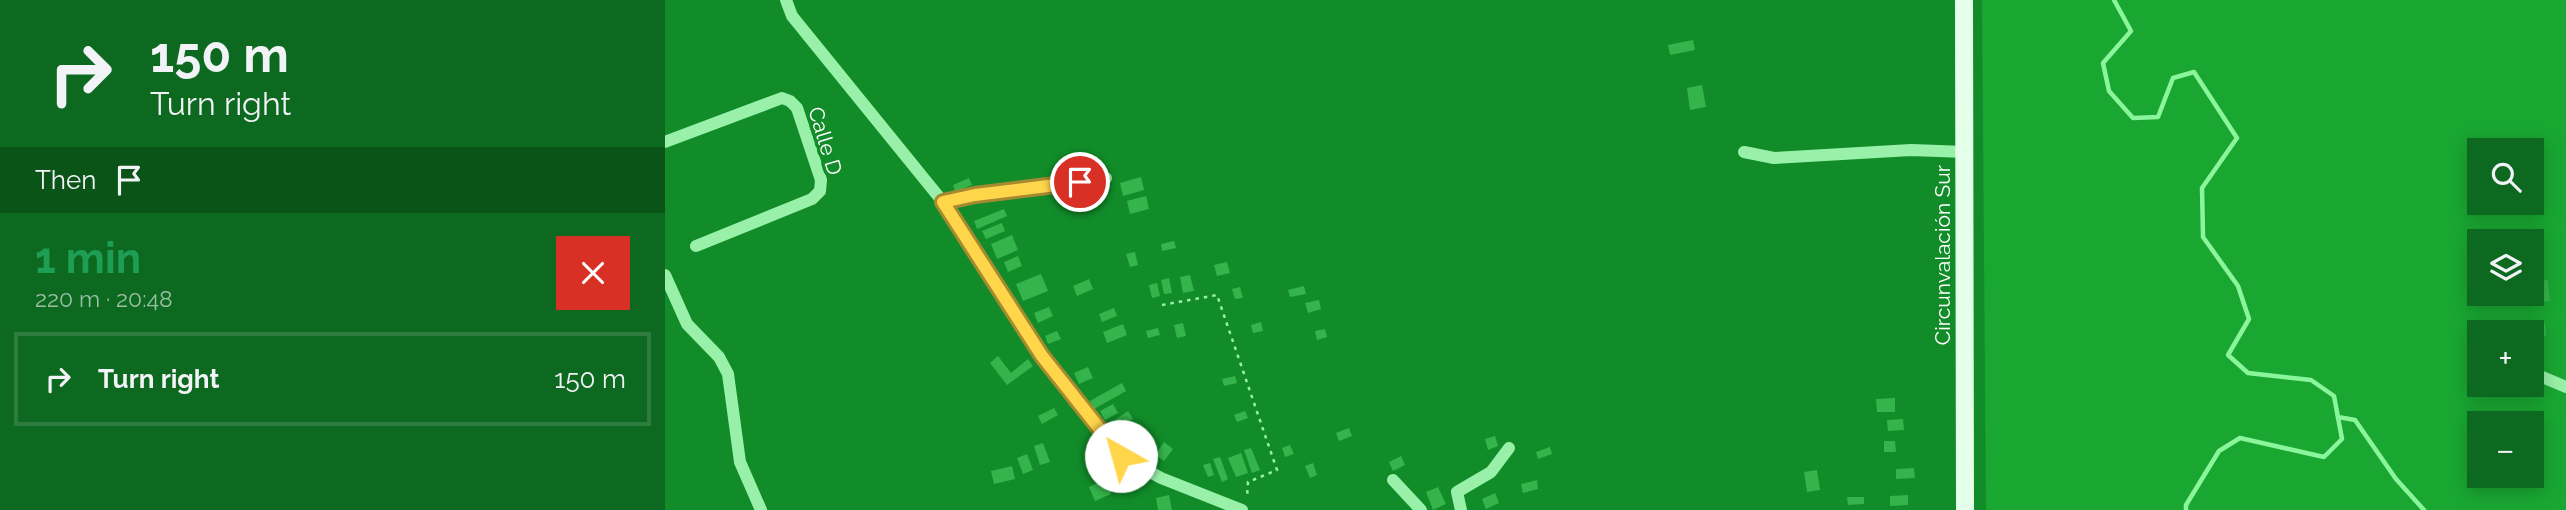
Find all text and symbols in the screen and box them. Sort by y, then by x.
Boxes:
text: 150 m [150,26,289,83]
icon: right [35,28,126,119]
text: Turn right [150,85,291,122]
street label: Calle D [803,104,848,178]
map controls [2467,138,2544,488]
button: search [2467,138,2544,215]
pin [1050,152,1110,212]
icon: arrive [110,161,148,199]
icon: arrive [1061,163,1099,201]
street label: Circunvalación Sur [1930,164,1955,345]
text: Then [35,165,96,195]
button: layers [2467,229,2544,306]
text: 1 min [35,234,141,283]
button: close [556,236,630,310]
text: 220 m · 20:48 [35,285,173,312]
button: + [2467,320,2544,397]
icon: right [39,360,77,398]
text: Turn right [98,364,219,394]
text: 150 m [554,364,626,394]
button: − [2467,411,2544,488]
position arrow [1084,419,1158,493]

